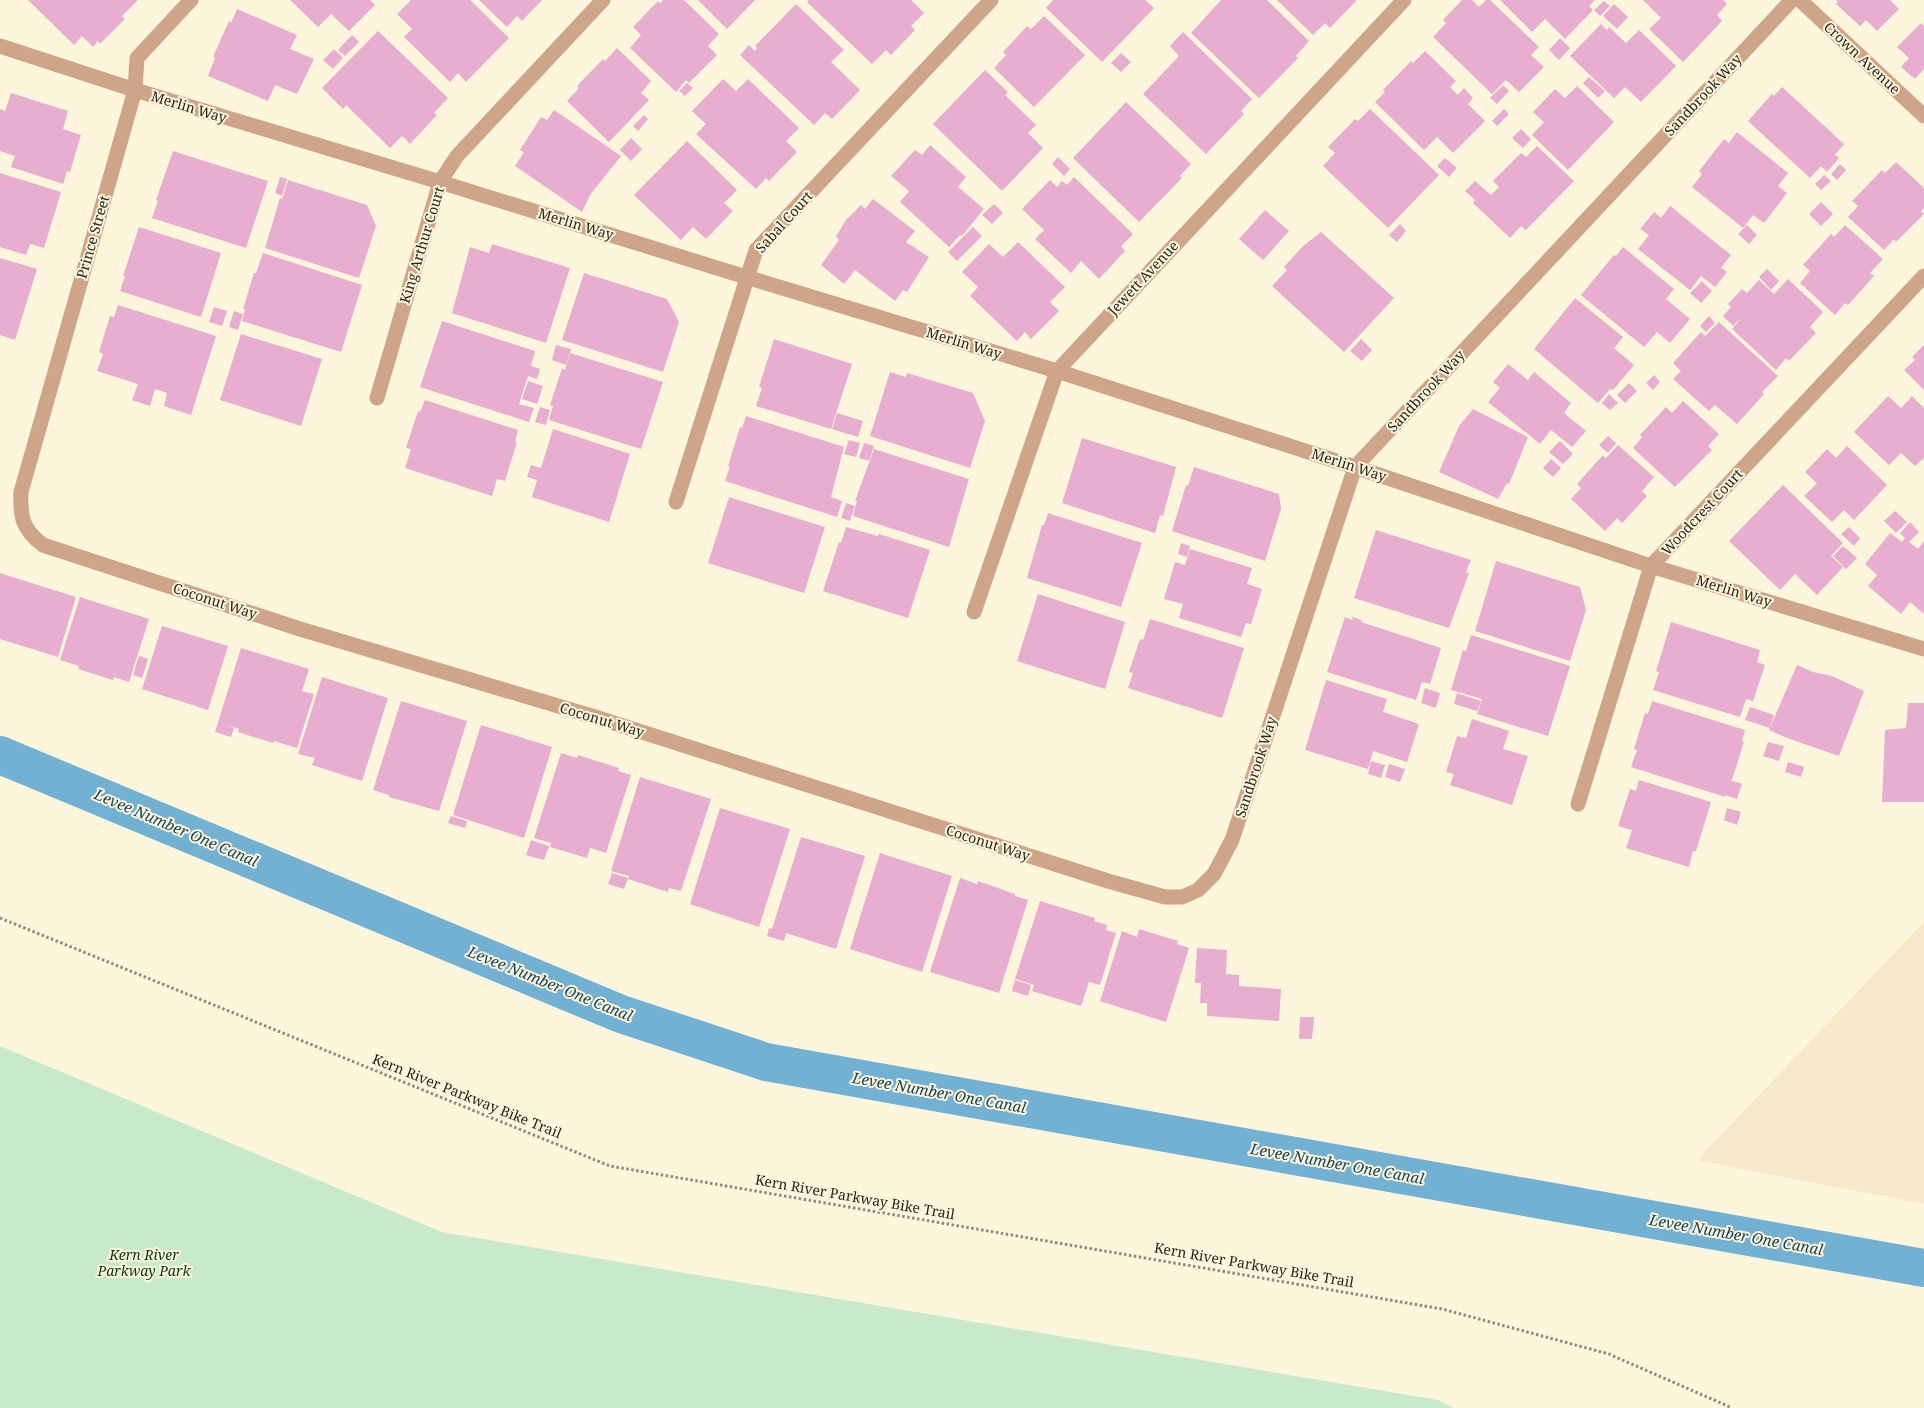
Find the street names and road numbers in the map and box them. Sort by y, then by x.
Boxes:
street label: Crown Avenue [1820,17,1905,98]
street label: Sandbrook Way [1660,50,1746,140]
street label: Merlin Way [149,86,229,127]
street label: King Arthur Court [395,184,448,305]
street label: Sabal Court [751,187,817,257]
street label: Prince Street [72,193,113,281]
street label: Merlin Way [536,203,616,244]
street label: Jewett Avenue [1102,236,1182,320]
street label: Merlin Way [924,322,1004,363]
street label: Sandbrook Way [1383,346,1469,436]
street label: Merlin Way [1309,443,1389,486]
street label: Woodcrest Court [1657,464,1747,559]
street label: Merlin Way [1694,570,1774,611]
street label: Coconut Way [171,578,260,623]
street label: Coconut Way [558,698,647,741]
street label: Sandbrook Way [1230,714,1281,820]
street label: Coconut Way [944,820,1033,865]
street label: Kern River Parkway Bike Trail [370,1049,565,1142]
street label: Kern River Parkway Bike Trail [754,1170,957,1224]
street label: Kern River Parkway Bike Trail [1153,1238,1356,1292]

